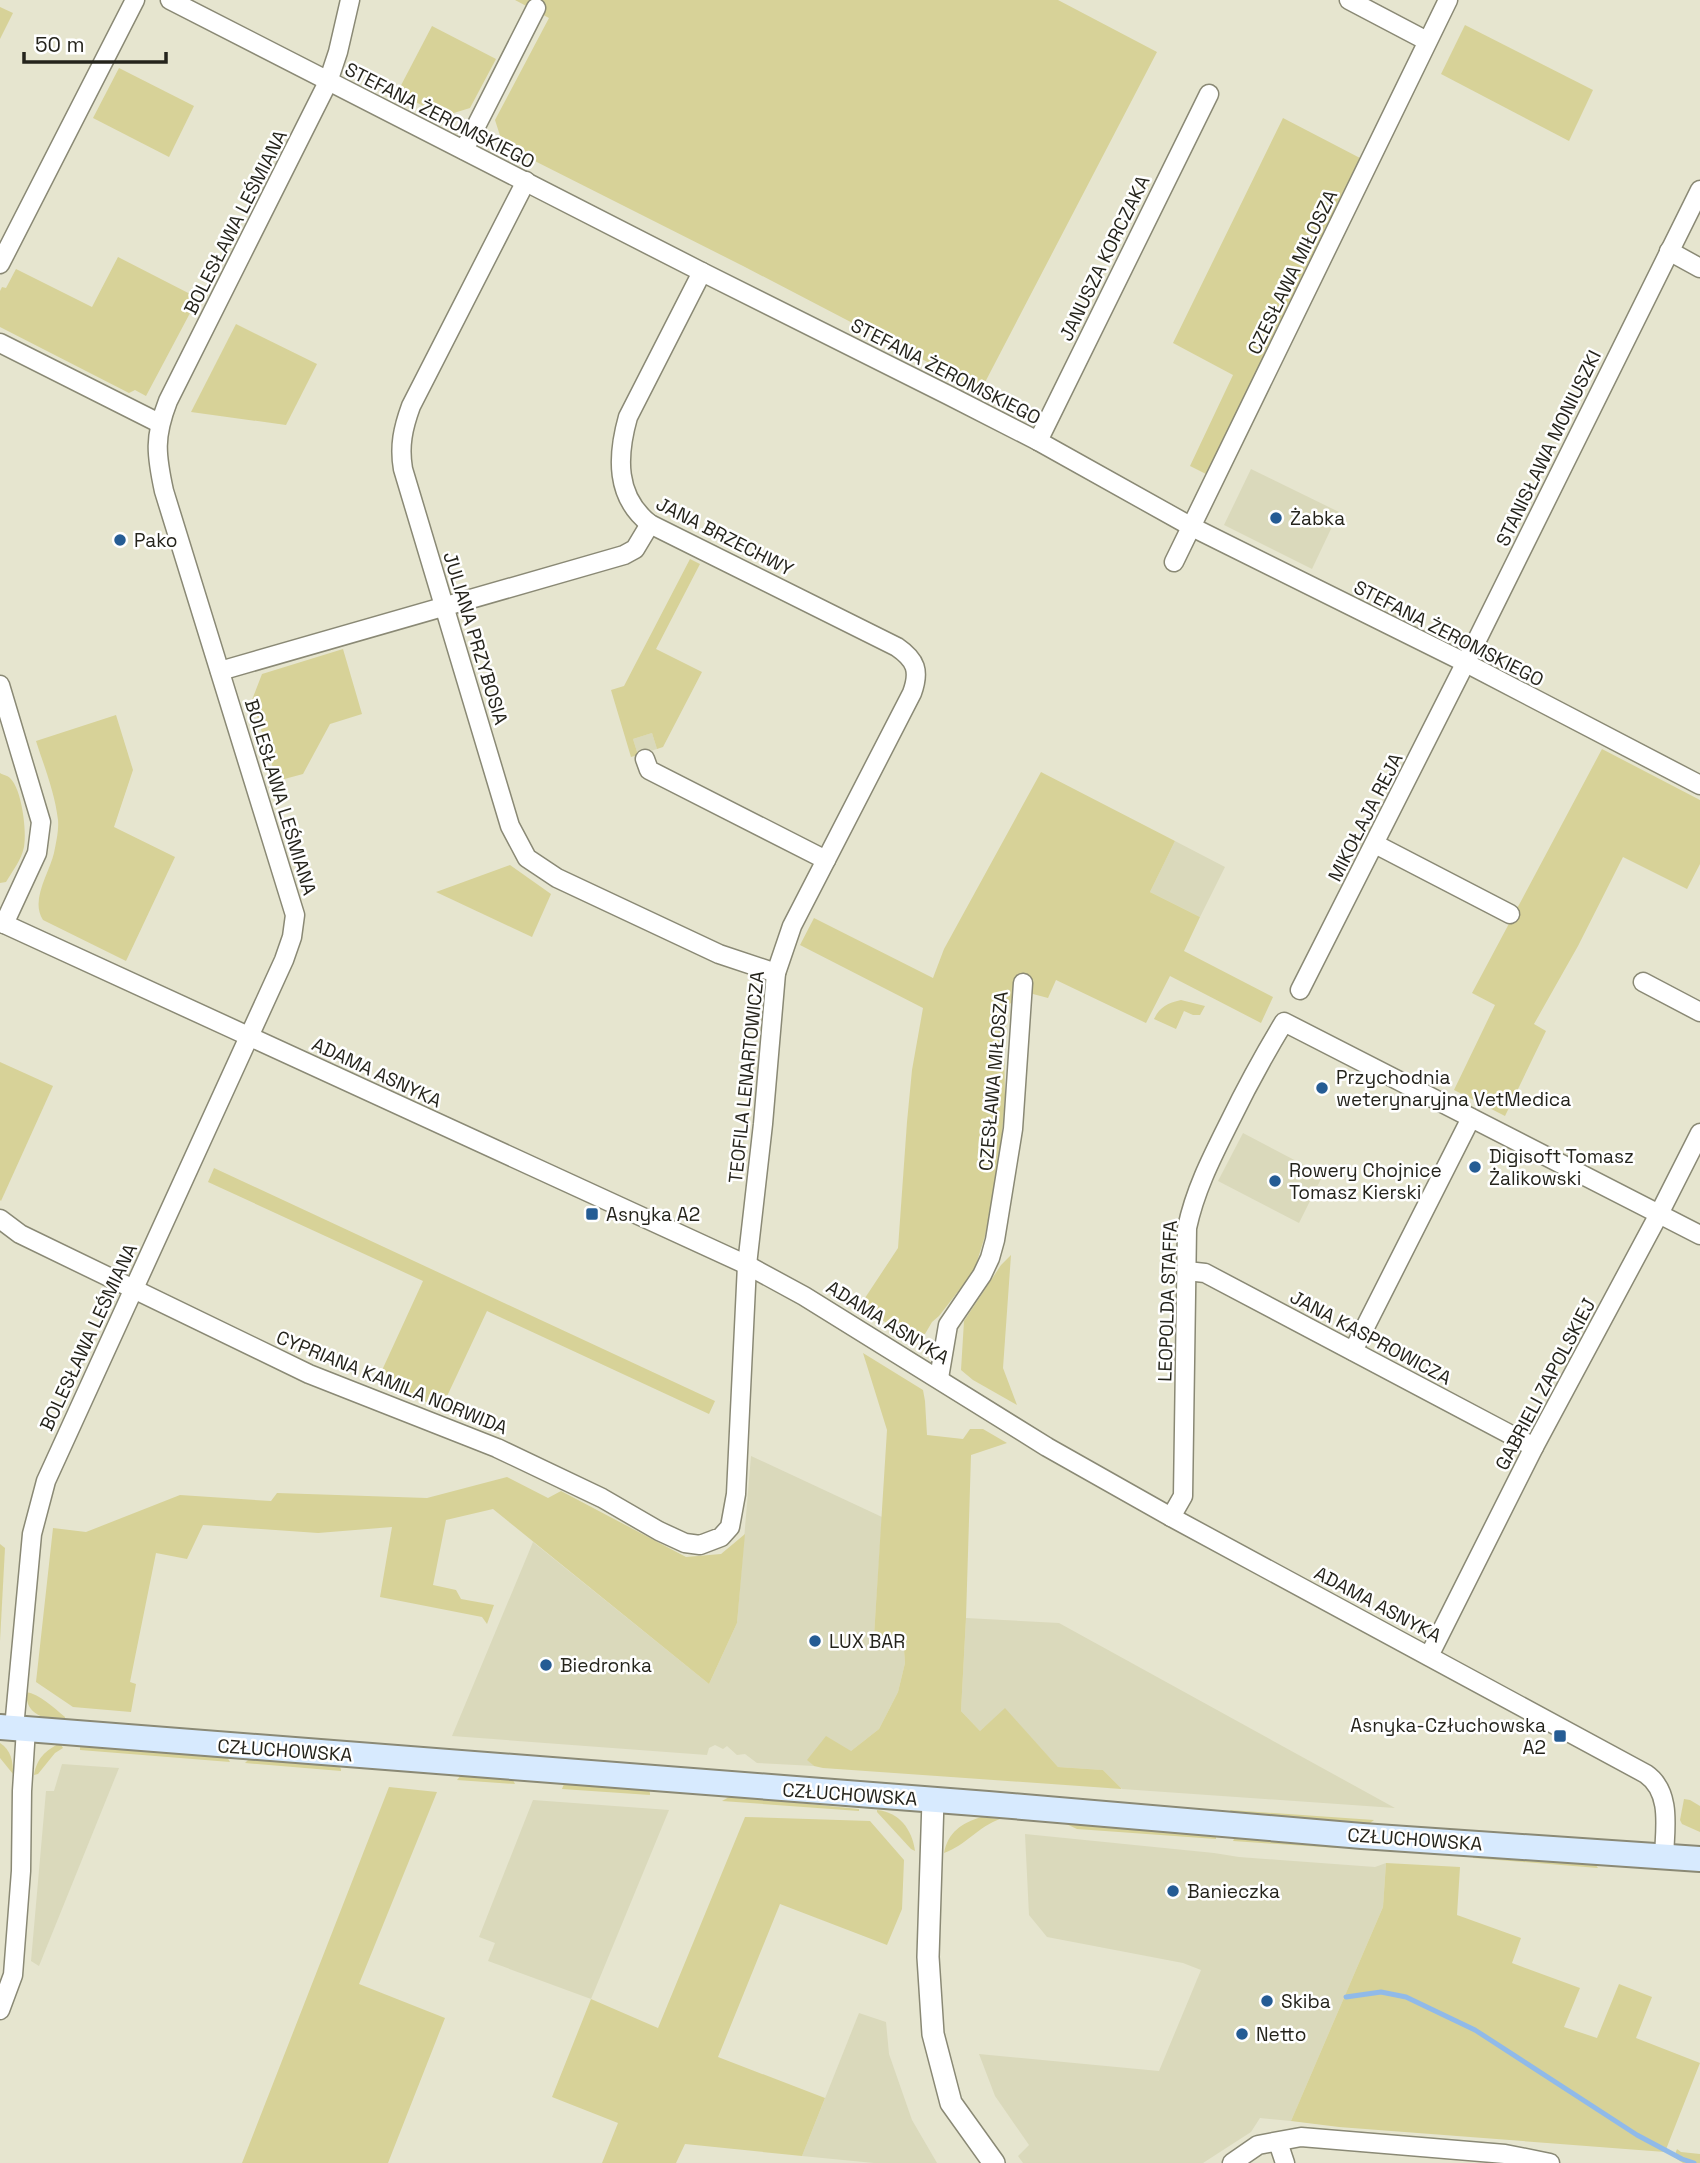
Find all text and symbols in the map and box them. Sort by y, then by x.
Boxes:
scale bar [24,21,166,65]
text: 50 m [35,31,85,58]
street label: STEFANA ŻEROMSKIEGO [340,57,539,174]
street label: BOLESŁAWA LEŚMIANA [178,126,293,319]
street label: JANUSZA KORCZAKA [1053,171,1155,345]
street label: CZESŁAWA MIŁOSZA [1242,186,1343,359]
street label: STEFANA ŻEROMSKIEGO [846,313,1045,430]
street label: STANISŁAWA MONIUSZKI [1490,346,1607,550]
street label: JANA BRZECHWY [652,491,798,582]
place label: Żabka [1290,506,1345,531]
marker: Żabka [1268,510,1284,526]
place label: Pako [134,528,178,553]
marker: Pako [112,532,128,548]
street label: JULIANA PRZYBOSIA [437,549,514,728]
street label: STEFANA ŻEROMSKIEGO [1349,575,1548,692]
street label: BOLESŁAWA LEŚMIANA [239,696,322,898]
street label: MIKOŁAJA REJA [1322,749,1409,886]
street label: TEOFILA LENARTOWICZA [723,970,770,1184]
street label: CZESŁAWA MIŁOSZA [973,990,1014,1172]
street label: ADAMA ASNYKA [308,1031,446,1113]
place label: Przychodnia weterynaryjna VetMedica [1336,1065,1571,1112]
marker: Przychodnia weterynaryjna VetMedica [1314,1080,1330,1096]
place label: Digisoft Tomasz Żalikowski [1489,1144,1634,1191]
place label: Rowery Chojnice Tomasz Kierski [1289,1158,1442,1205]
marker: Digisoft Tomasz Żalikowski [1467,1159,1483,1175]
marker: Rowery Chojnice Tomasz Kierski [1267,1173,1283,1189]
place label: Asnyka A2 [606,1202,700,1227]
marker: Asnyka A2 [584,1206,600,1222]
street label: LEOPOLDA STAFFA [1152,1220,1183,1382]
street label: BOLESŁAWA LEŚMIANA [34,1239,143,1435]
street label: ADAMA ASNYKA [822,1275,954,1370]
street label: JANA KASPROWICZA [1286,1284,1456,1391]
street label: GABRIELI ZAPOLSKIEJ [1489,1294,1601,1475]
street label: CYPRIANA KAMILA NORWIDA [272,1325,511,1440]
street label: ADAMA ASNYKA [1310,1560,1446,1648]
place label: LUX BAR [829,1629,905,1654]
marker: LUX BAR [807,1633,823,1649]
place label: Biedronka [560,1653,652,1678]
marker: Biedronka [538,1657,554,1673]
place label: Asnyka-Człuchowska A2 [1350,1713,1546,1760]
marker: Asnyka-Człuchowska A2 [1552,1728,1568,1744]
street label: CZŁUCHOWSKA [217,1733,353,1768]
street label: CZŁUCHOWSKA [782,1777,918,1812]
street label: CZŁUCHOWSKA [1347,1822,1483,1857]
place label: Banieczka [1187,1879,1280,1904]
marker: Banieczka [1165,1883,1181,1899]
place label: Skiba [1281,1989,1331,2014]
marker: Skiba [1259,1993,1275,2009]
place label: Netto [1256,2022,1306,2047]
marker: Netto [1234,2026,1250,2042]

